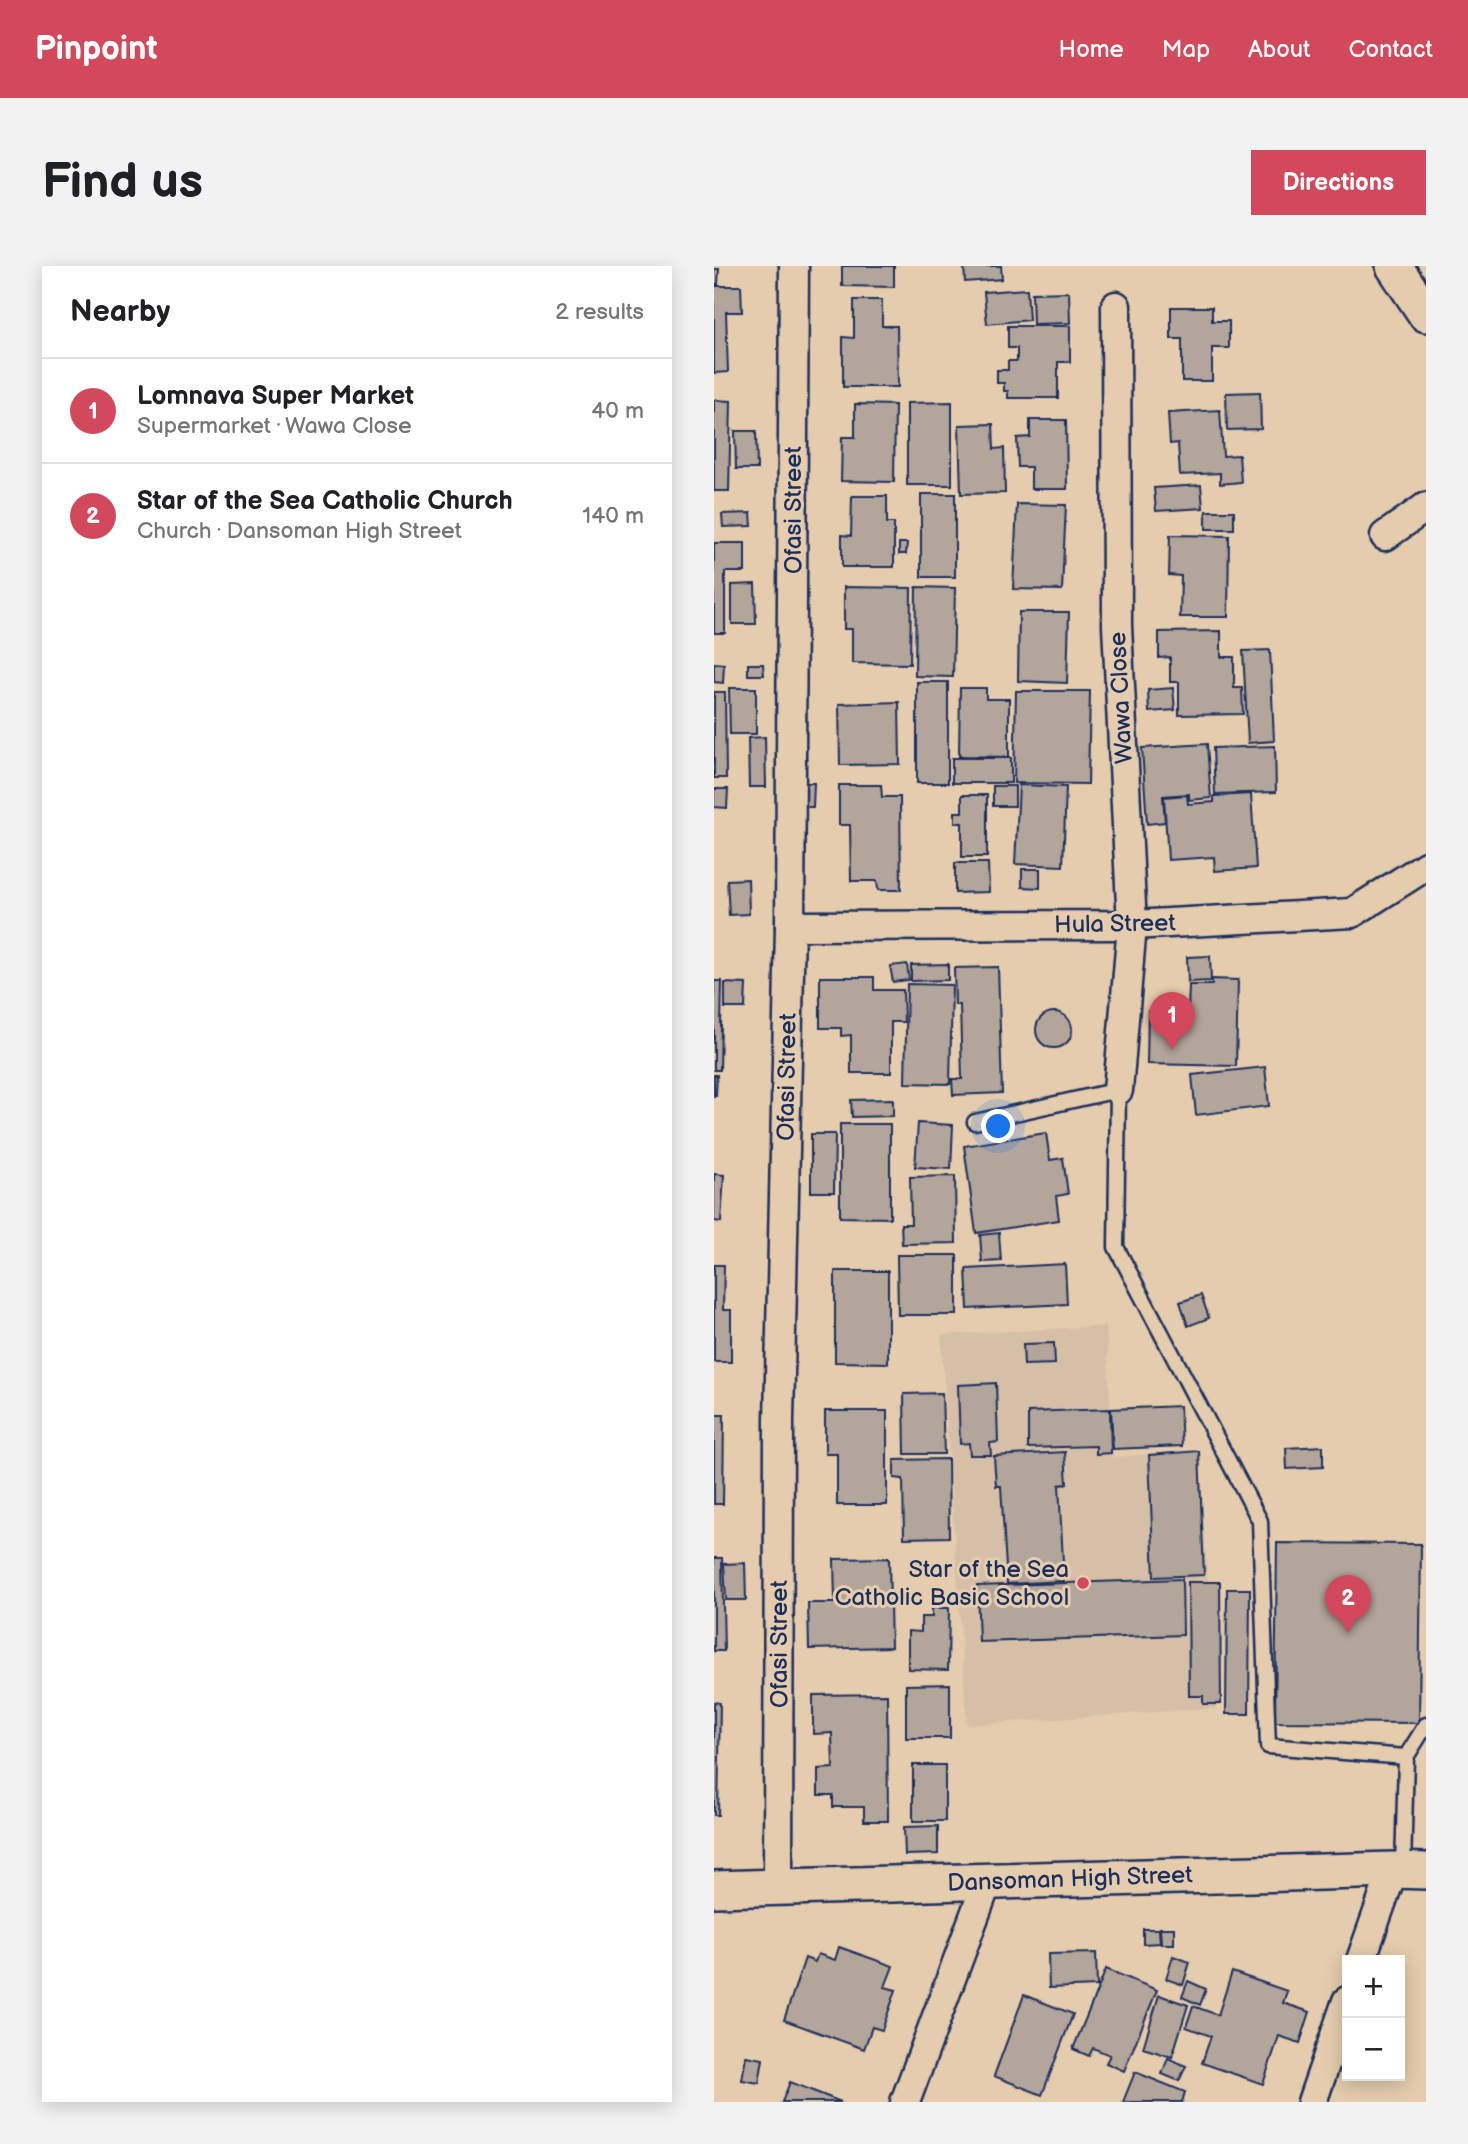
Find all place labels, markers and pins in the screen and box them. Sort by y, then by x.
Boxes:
pin: 1 [1149,992,1195,1050]
place label: Star of the Sea Catholic Basic School [834,1555,1069,1612]
marker: Star of the Sea Catholic Basic School [1075,1575,1091,1591]
pin: 2 [1325,1575,1371,1633]

